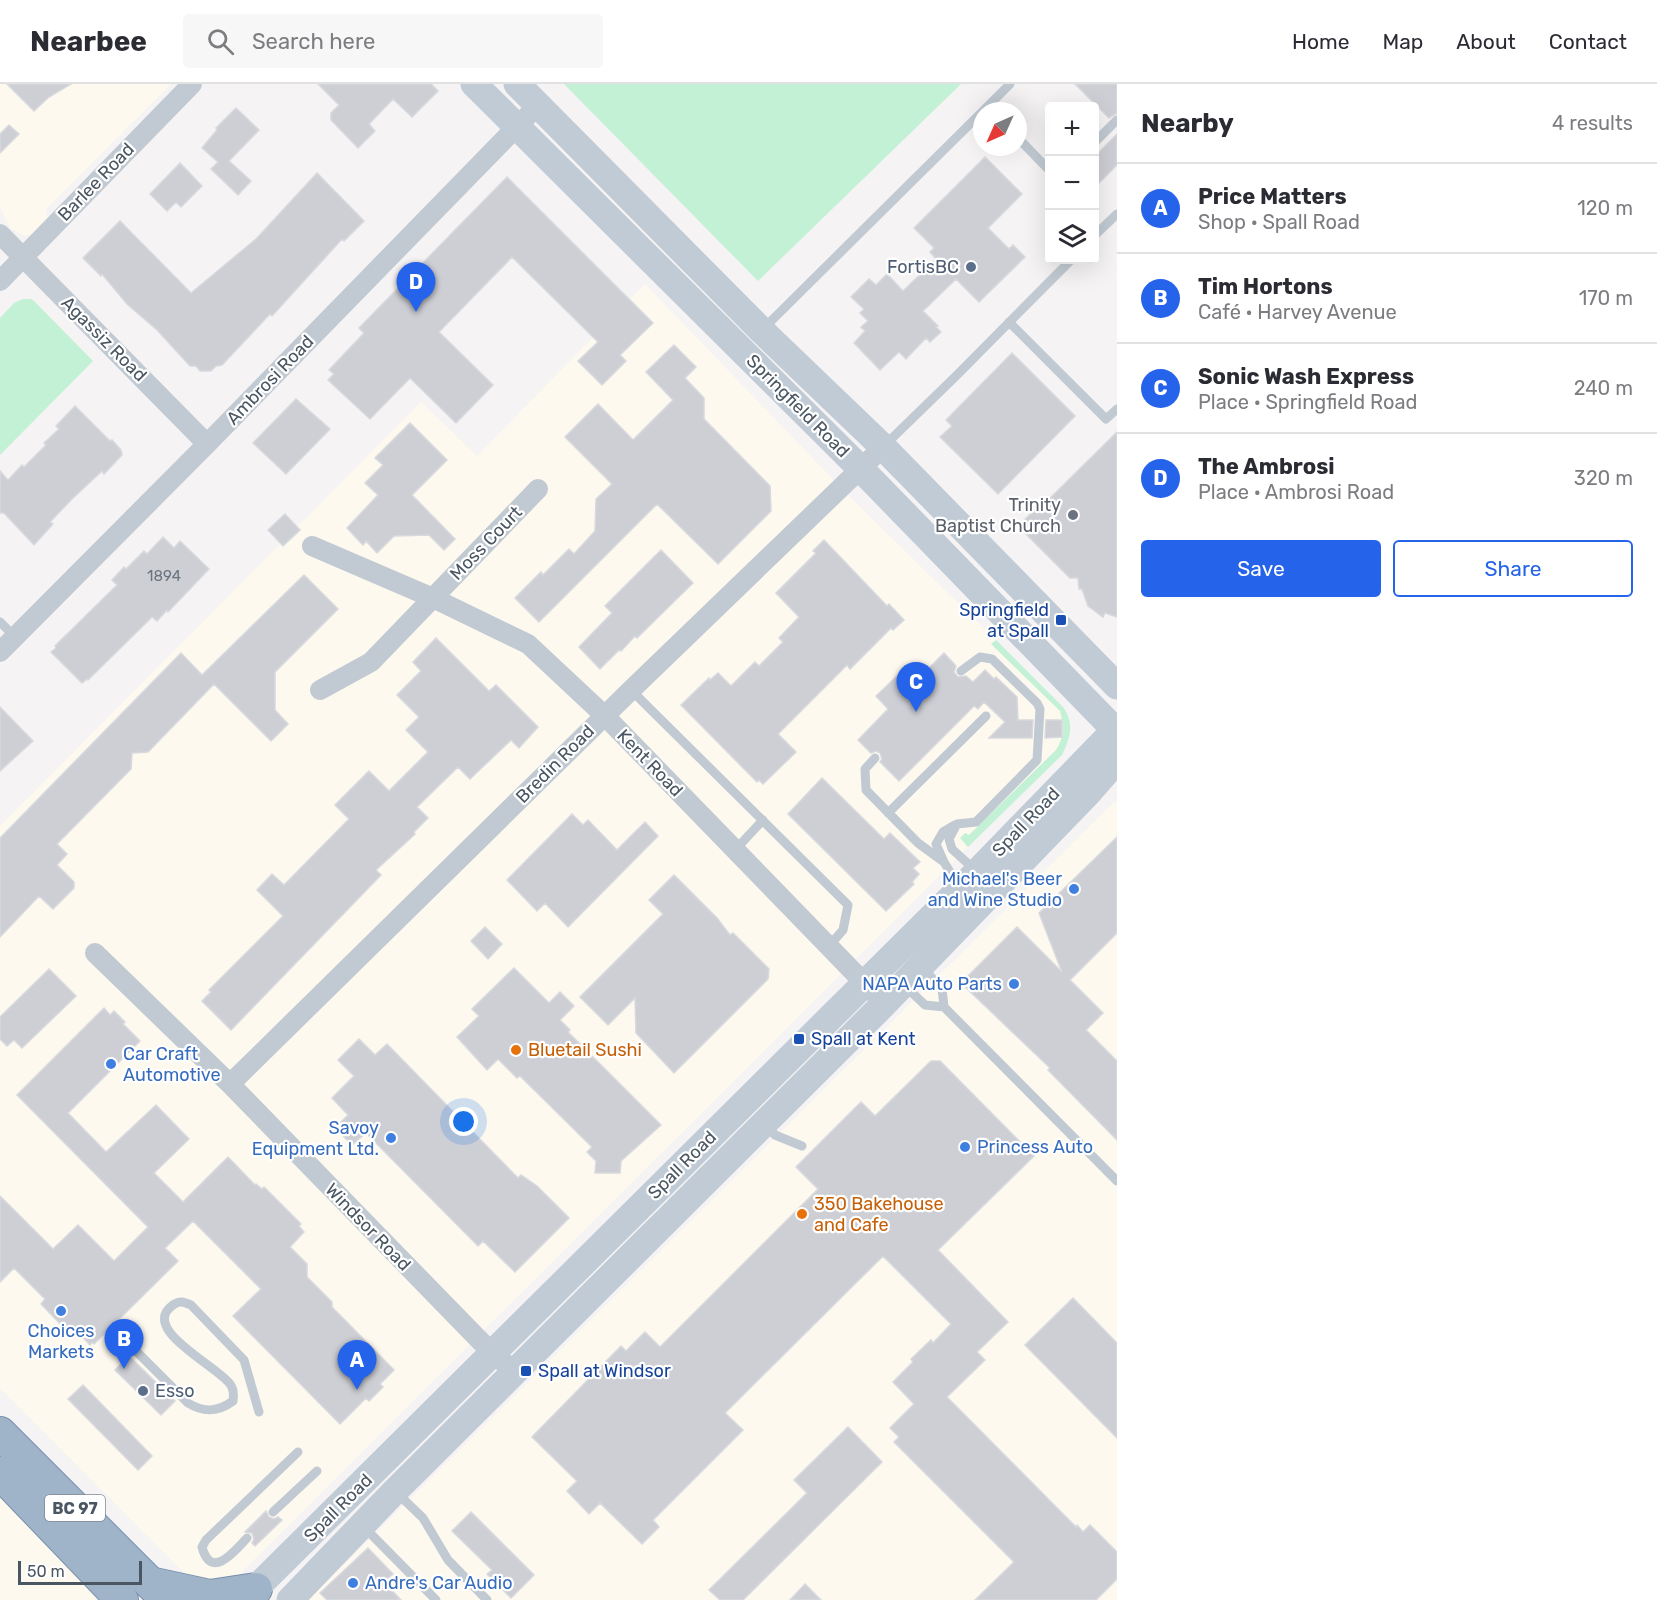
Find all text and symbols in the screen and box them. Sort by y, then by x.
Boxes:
search box [183,14,603,68]
text: Nearbee [30,25,147,58]
icon: search [204,25,237,58]
text: Search here [252,28,375,55]
text: Home [1292,29,1349,54]
text: Map [1382,29,1423,54]
text: About [1456,29,1516,54]
text: Contact [1549,29,1627,54]
north arrow [973,102,1027,156]
map controls [1045,102,1099,264]
button: + [1045,102,1099,156]
text: Nearby [1141,108,1234,139]
text: 4 results [1552,111,1633,135]
street label: Barlee Road [53,138,139,226]
button: − [1045,156,1099,210]
text: Price Matters [1198,183,1347,210]
text: A [1153,196,1168,220]
text: 120 m [1577,196,1633,220]
button: layers [1045,210,1099,264]
text: Shop · Spall Road [1198,210,1360,234]
place label: FortisBC [887,256,959,278]
marker: FortisBC [964,260,978,274]
pin: D [396,262,436,312]
text: Tim Hortons [1198,273,1333,300]
text: B [1153,286,1168,310]
text: 170 m [1579,286,1633,310]
street label: Agassiz Road [57,292,151,386]
text: Café · Harvey Avenue [1198,300,1397,324]
street label: Ambrosi Road [222,331,318,429]
street label: Springfield Road [742,350,854,462]
text: Sonic Wash Express [1198,363,1414,390]
text: C [1153,376,1168,400]
text: 240 m [1574,376,1633,400]
text: Place · Springfield Road [1198,390,1417,414]
text: The Ambrosi [1198,453,1335,480]
text: D [1153,466,1168,490]
text: 320 m [1574,466,1633,490]
text: Place · Ambrosi Road [1198,480,1394,504]
place label: Trinity Baptist Church [935,494,1061,537]
street label: Moss Court [445,501,527,585]
marker: Trinity Baptist Church [1066,508,1080,522]
button: Save [1141,540,1381,597]
button: Share [1393,540,1633,597]
house number: 1894 [147,567,181,585]
place label: Springfield at Spall [959,599,1049,642]
marker: Springfield at Spall [1054,613,1068,627]
pin: C [896,662,936,712]
street label: Bredin Road [511,720,599,808]
street label: Kent Road [612,725,688,801]
street label: Spall Road [988,783,1064,861]
place label: Michael's Beer and Wine Studio [928,868,1062,911]
marker: Michael's Beer and Wine Studio [1067,882,1081,896]
place label: NAPA Auto Parts [862,973,1002,995]
marker: NAPA Auto Parts [1007,977,1021,991]
place label: Spall at Kent [811,1028,916,1050]
marker: Spall at Kent [792,1032,806,1046]
place label: Bluetail Sushi [528,1039,642,1061]
place label: Car Craft Automotive [123,1043,221,1086]
marker: Bluetail Sushi [509,1043,523,1057]
marker: Car Craft Automotive [104,1057,118,1071]
your location [449,1107,478,1136]
place label: Savoy Equipment Ltd. [252,1117,379,1160]
street label: Spall Road [643,1126,721,1204]
marker: Savoy Equipment Ltd. [384,1131,398,1145]
place label: Princess Auto [977,1136,1093,1158]
marker: Princess Auto [958,1140,972,1154]
street label: Windsor Road [321,1179,415,1275]
place label: 350 Bakehouse and Cafe [814,1193,944,1236]
marker: 350 Bakehouse and Cafe [795,1207,809,1221]
marker: Choices Markets [54,1304,68,1318]
place label: Choices Markets [28,1320,94,1363]
pin: B [104,1320,144,1369]
pin: A [338,1340,376,1390]
place label: Spall at Windsor [538,1360,671,1382]
marker: Spall at Windsor [519,1364,533,1378]
place label: Esso [155,1380,195,1402]
marker: Esso [136,1384,150,1398]
street label: Spall Road [299,1469,377,1547]
road number: BC 97 [45,1495,105,1521]
scale bar [18,1558,142,1586]
text: 50 m [27,1562,65,1581]
place label: Andre's Car Audio [365,1572,513,1594]
marker: Andre's Car Audio [346,1576,360,1590]

